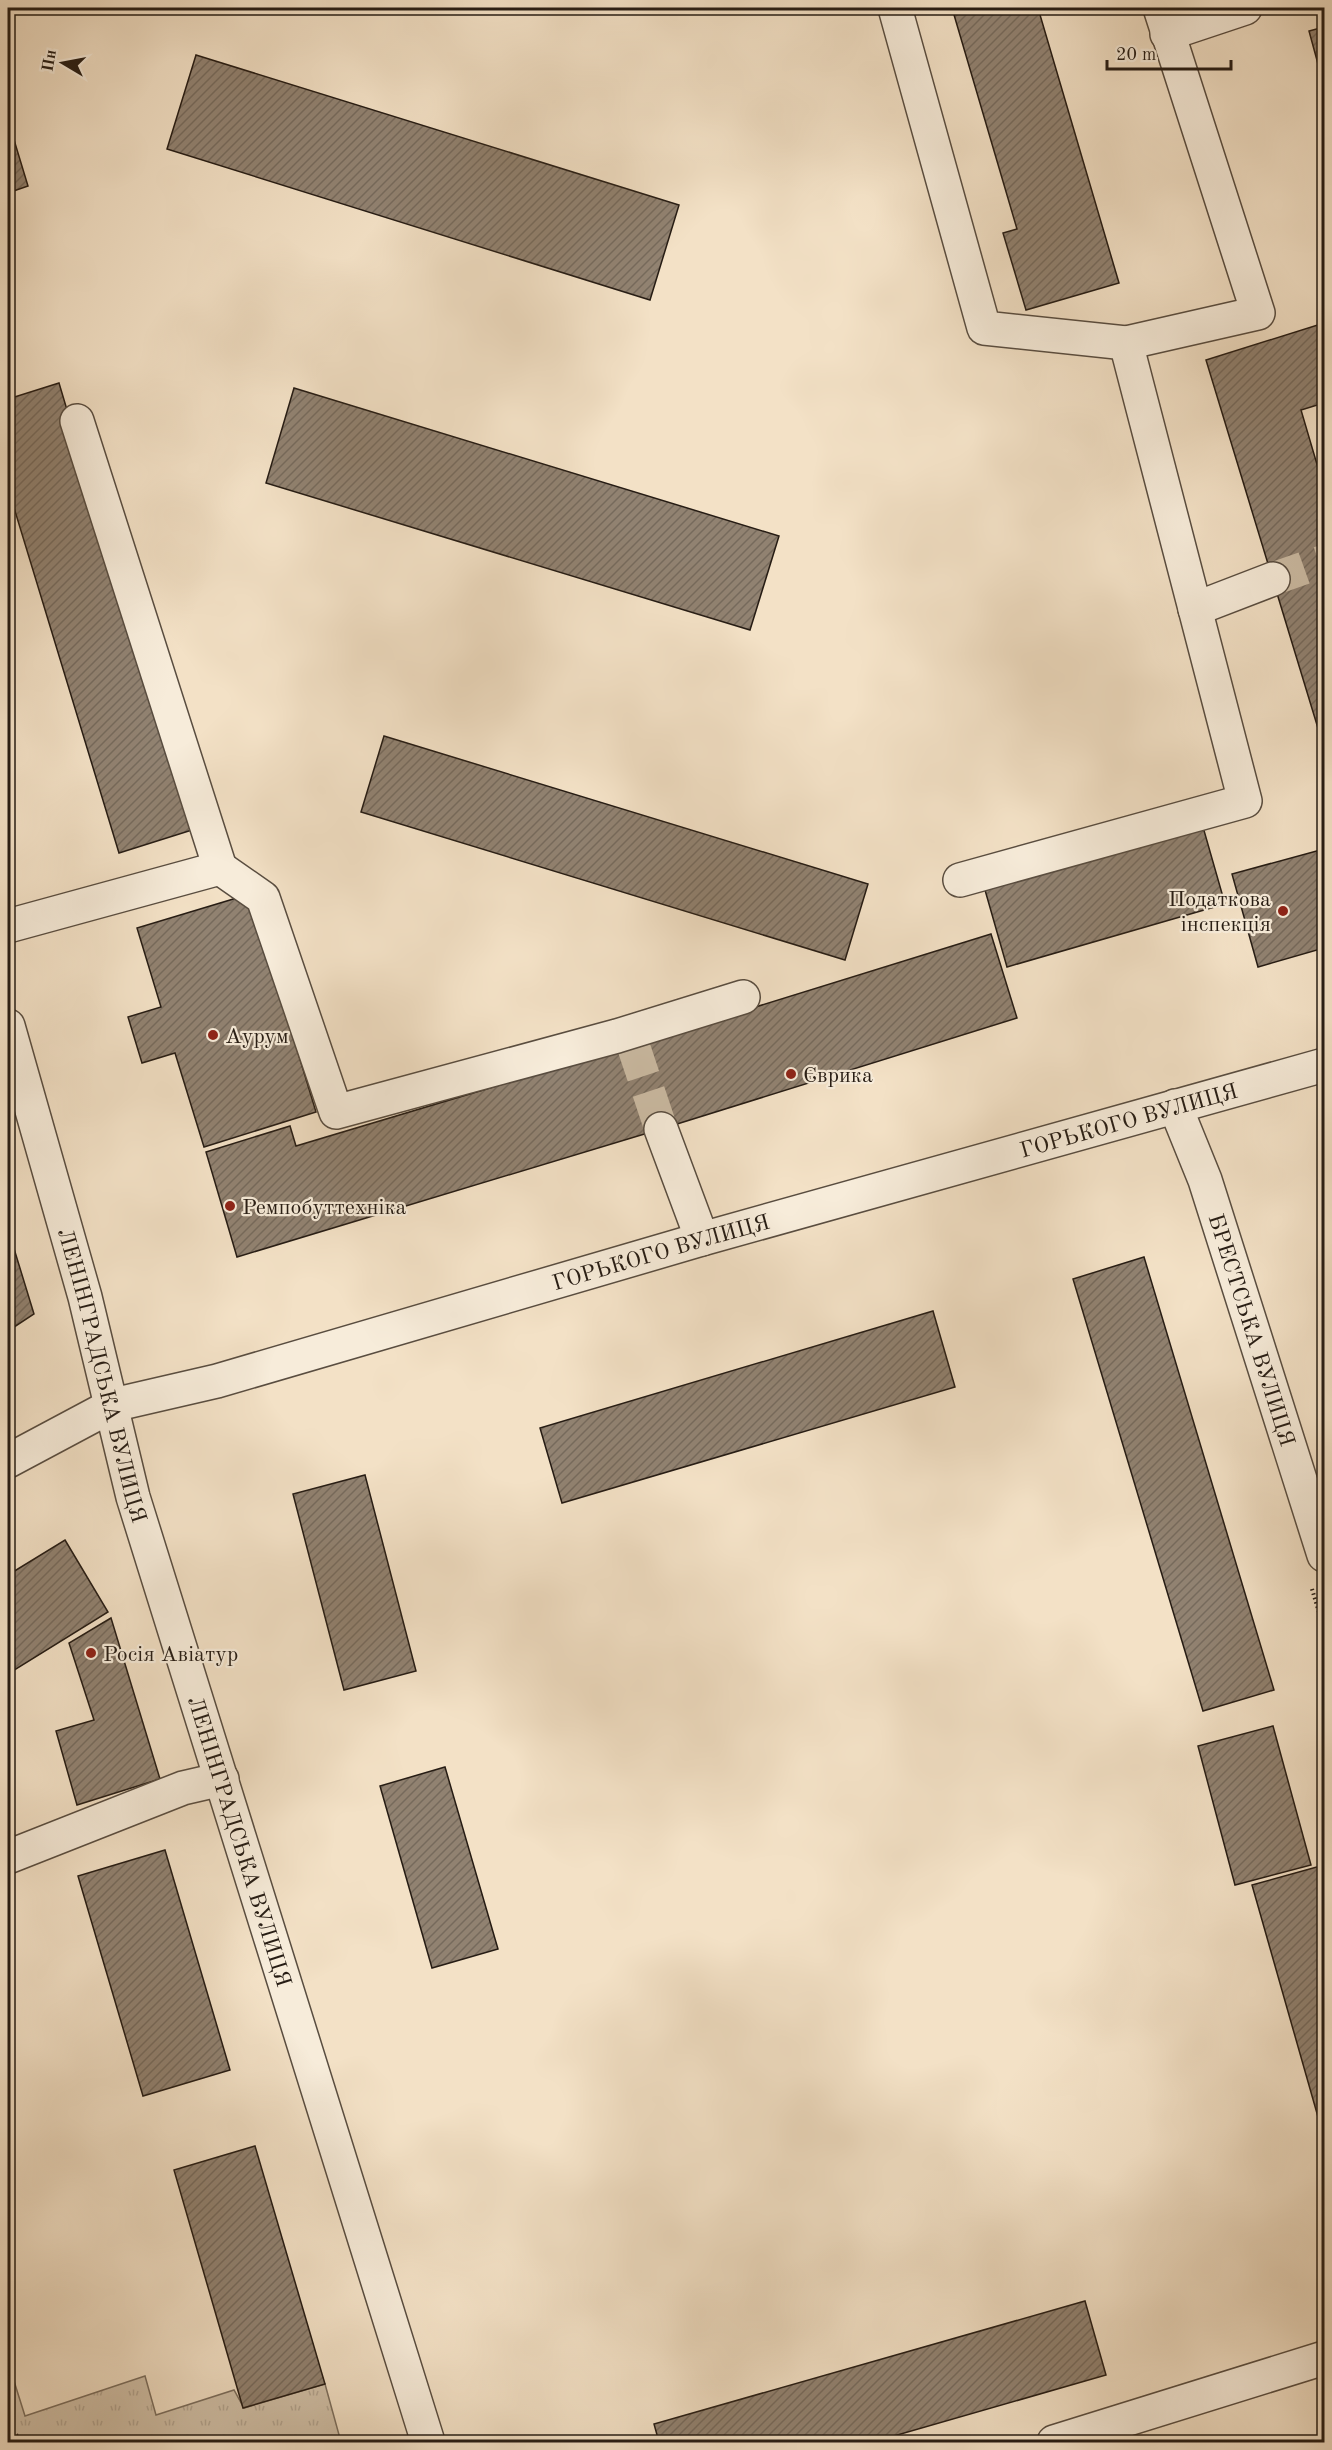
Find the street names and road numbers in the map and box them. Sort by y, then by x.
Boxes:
street label: ГОРЬКОГО ВУЛИЦЯ [1018,1081,1241,1163]
street label: БРЕСТСЬКА ВУЛИЦЯ [1203,1211,1298,1449]
street label: ГОРЬКОГО ВУЛИЦЯ [550,1212,773,1295]
street label: ЛЕНІНГРАДСЬКА ВУЛИЦЯ [53,1226,149,1526]
street label: ЛЕНІНГРАДСЬКА ВУЛИЦЯ [183,1694,294,1990]

